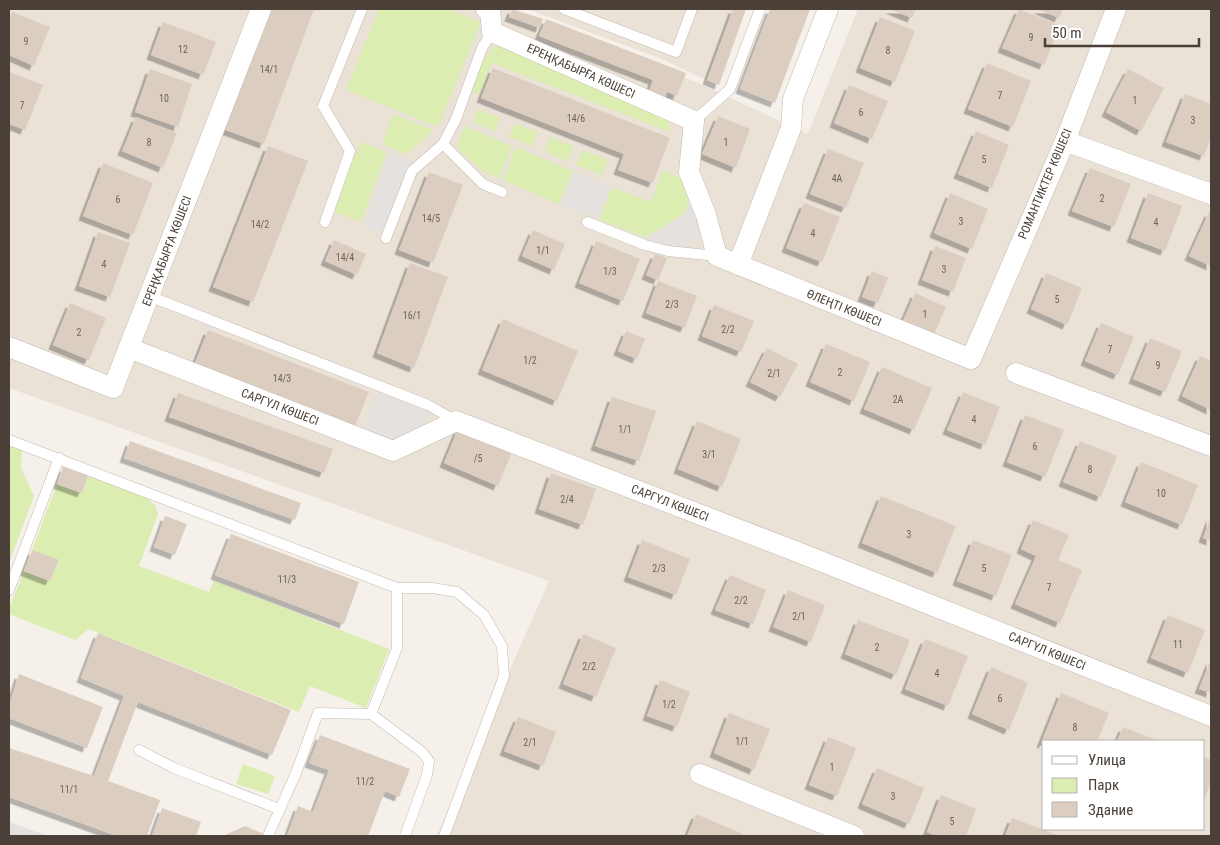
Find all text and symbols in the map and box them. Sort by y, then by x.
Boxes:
scale bar [1045,15,1199,47]
text: 50 m [1052,24,1082,42]
house number: 9 [1029,32,1034,43]
house number: 9 [24,36,29,47]
street label: ЕРЕҢҚАБЫРҒА КӨШЕСІ [525,41,637,101]
house number: 12 [178,44,188,55]
house number: 8 [886,45,891,56]
house number: 14/1 [260,64,278,75]
house number: 7 [998,90,1003,101]
house number: 10 [159,93,169,104]
house number: 1 [1133,95,1137,106]
house number: 7 [20,100,25,111]
house number: 6 [859,107,864,118]
house number: 14/6 [567,113,585,124]
house number: 3 [1191,115,1196,126]
street label: РОМАНТИКТЕР КӨШЕСІ [1015,127,1075,241]
house number: 8 [147,137,152,148]
house number: 1 [724,137,728,148]
house number: 5 [982,154,987,165]
house number: 4А [832,173,843,184]
house number: 2 [1100,193,1105,204]
house number: 6 [116,194,121,205]
street label: ЕРЕҢҚАБЫРҒА КӨШЕСІ [140,194,194,308]
house number: 14/5 [422,213,440,224]
house number: 3 [959,216,964,227]
house number: 4 [1154,217,1159,228]
house number: 14/2 [251,219,269,230]
house number: 4 [811,228,816,239]
house number: 1/1 [536,245,550,256]
house number: 14/4 [336,252,354,263]
house number: 4 [102,259,107,270]
house number: 3 [942,264,947,275]
house number: 1/3 [603,266,617,277]
street label: ӨЛЕҢТІ КӨШЕСІ [805,287,883,329]
house number: 5 [1055,294,1060,305]
house number: 2/3 [665,299,679,310]
house number: 1 [923,309,927,320]
house number: 16/1 [403,310,421,321]
house number: 2/2 [721,324,735,335]
house number: 2 [77,327,82,338]
house number: 7 [1108,344,1113,355]
house number: 1/2 [523,355,537,366]
house number: 9 [1156,360,1161,371]
house number: 2 [838,367,843,378]
house number: 2/1 [767,368,781,379]
house number: 14/3 [273,373,291,384]
street label: САРГҮЛ КӨШЕСІ [239,386,321,428]
house number: 2А [893,394,904,405]
house number: 4 [972,414,977,425]
house number: 1/1 [618,424,632,435]
house number: 6 [1033,441,1038,452]
house number: 3/1 [702,449,716,460]
house number: /5 [474,453,482,464]
house number: 8 [1088,464,1093,475]
street label: САРГҮЛ КӨШЕСІ [629,482,711,524]
house number: 10 [1156,488,1166,499]
house number: 2/4 [560,494,574,505]
house number: 3 [907,529,912,540]
house number: 2/3 [652,563,666,574]
house number: 5 [982,563,987,574]
house number: 11/3 [278,574,296,585]
house number: 7 [1047,582,1052,593]
house number: 2/2 [734,595,748,606]
house number: 2/1 [792,611,806,622]
street label: САРГҮЛ КӨШЕСІ [1006,629,1088,673]
house number: 11 [1173,639,1183,650]
house number: 2 [875,642,880,653]
house number: 2/2 [582,661,596,672]
house number: 4 [935,668,940,679]
house number: 6 [998,693,1003,704]
house number: 1/2 [662,699,676,710]
house number: 8 [1073,722,1078,733]
house number: 1/1 [735,736,749,747]
house number: 2/1 [523,737,537,748]
legend [1042,740,1205,830]
text: Улица [1088,751,1126,769]
house number: 1 [830,762,834,773]
house number: 11/2 [356,776,374,787]
text: Парк [1088,776,1119,794]
house number: 11/1 [60,784,78,795]
house number: 3 [891,791,896,802]
text: Здание [1088,801,1133,819]
house number: 5 [950,816,955,827]

